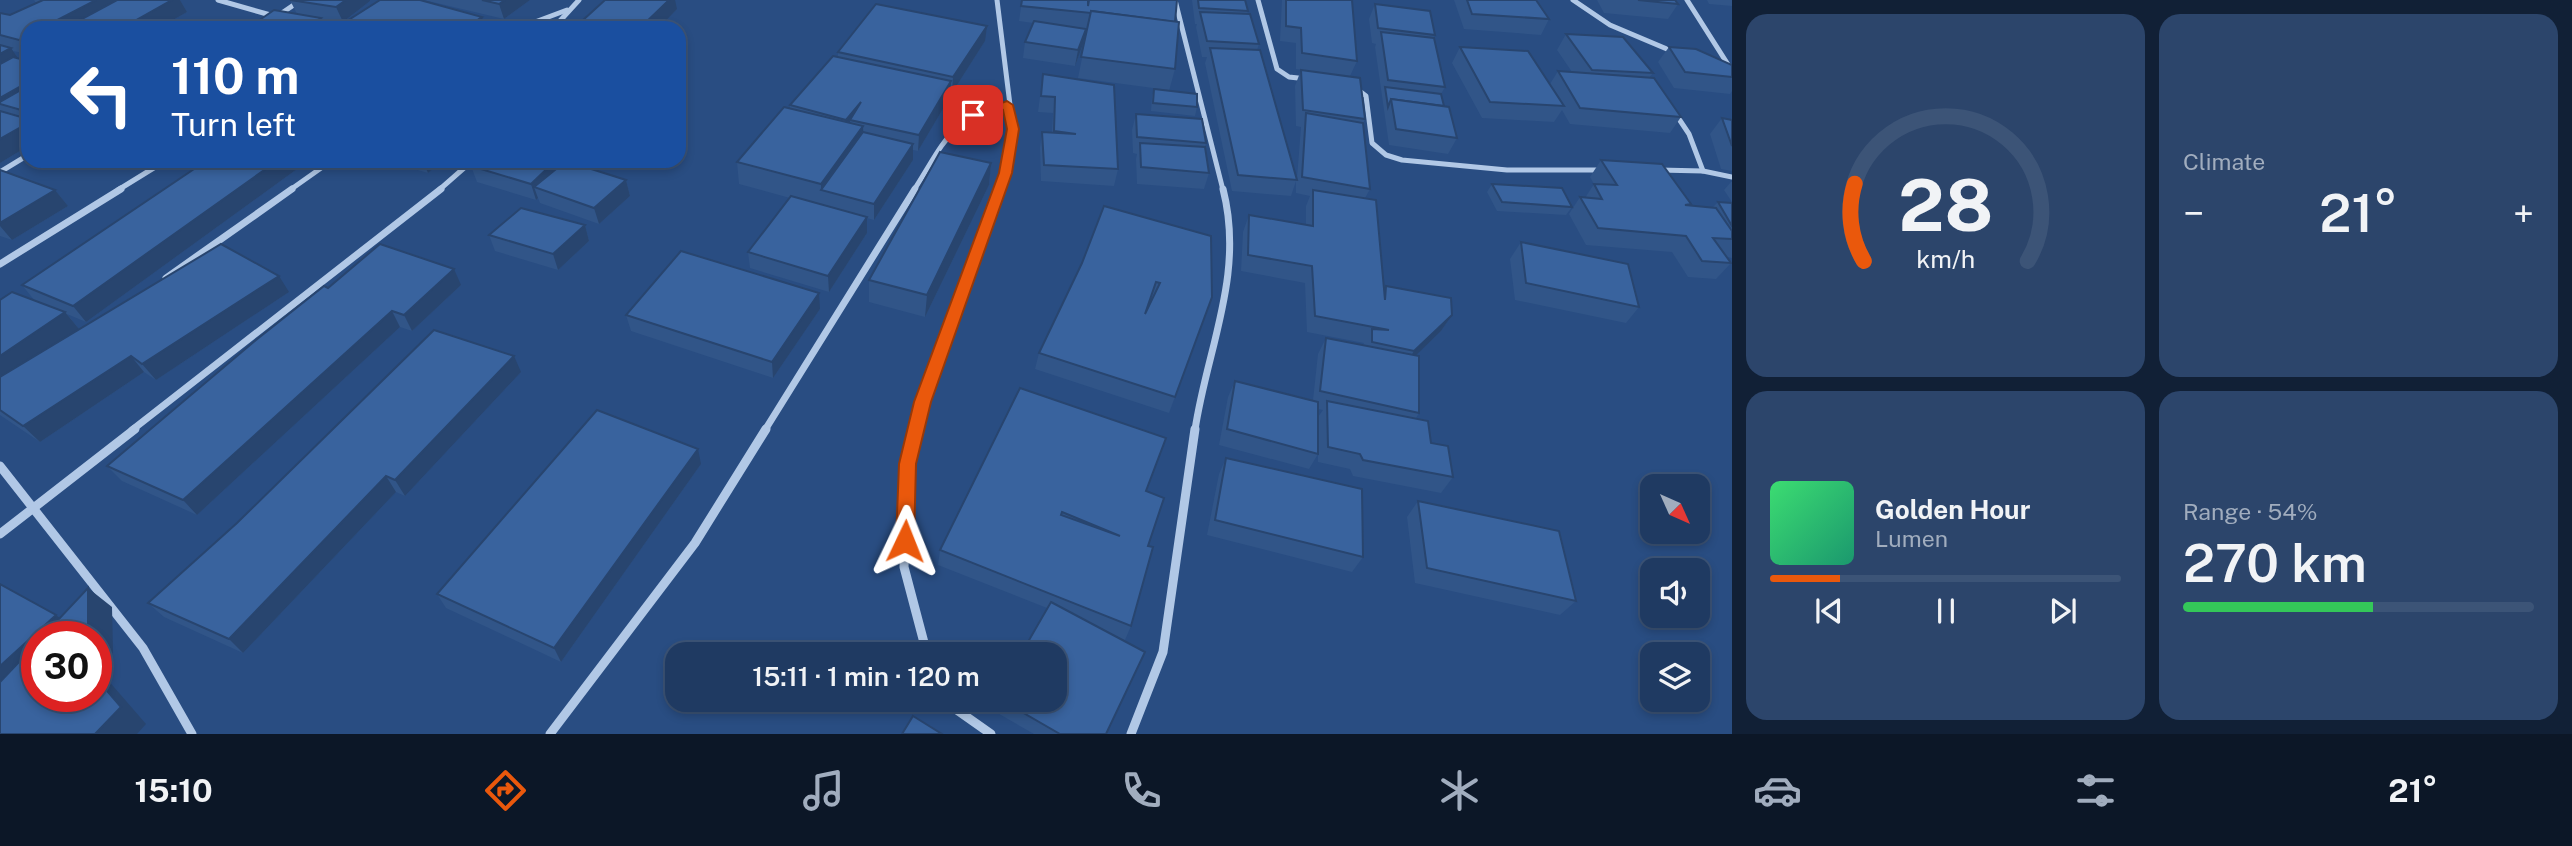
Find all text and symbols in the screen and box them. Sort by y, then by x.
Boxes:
text: 110 m [171,47,299,105]
icon: left [56,49,147,140]
pin [943,85,1003,145]
icon: arrive [954,96,992,134]
text: Turn left [171,106,296,143]
text: Climate [2183,148,2265,175]
text: 28 [1898,163,1993,248]
text: 21° [2319,183,2398,244]
text: − [2183,191,2204,236]
text: + [2513,191,2534,236]
text: km/h [1916,244,1975,274]
north arrow [1640,474,1710,544]
map controls [1640,474,1710,712]
text: Golden Hour [1875,494,2030,525]
text: Range · 54% [2183,498,2317,525]
position arrow [868,504,942,578]
text: Lumen [1875,525,1948,552]
text: 270 km [2183,533,2367,594]
button: sound [1640,558,1710,628]
icon: previous [1810,592,1848,630]
icon: pause [1927,592,1965,630]
icon: next [2044,592,2082,630]
speed limit sign: 30 [21,621,112,712]
button: layers [1640,642,1710,712]
text: 15:11 · 1 min · 120 m [752,661,980,692]
icon: directions [481,766,530,815]
icon: music [799,766,848,815]
icon: phone [1117,766,1166,815]
icon: climate [1435,766,1484,815]
icon: car [1753,766,1802,815]
icon: filters [2071,766,2120,815]
text: 15:10 [134,772,213,809]
text: 21° [2388,772,2438,809]

